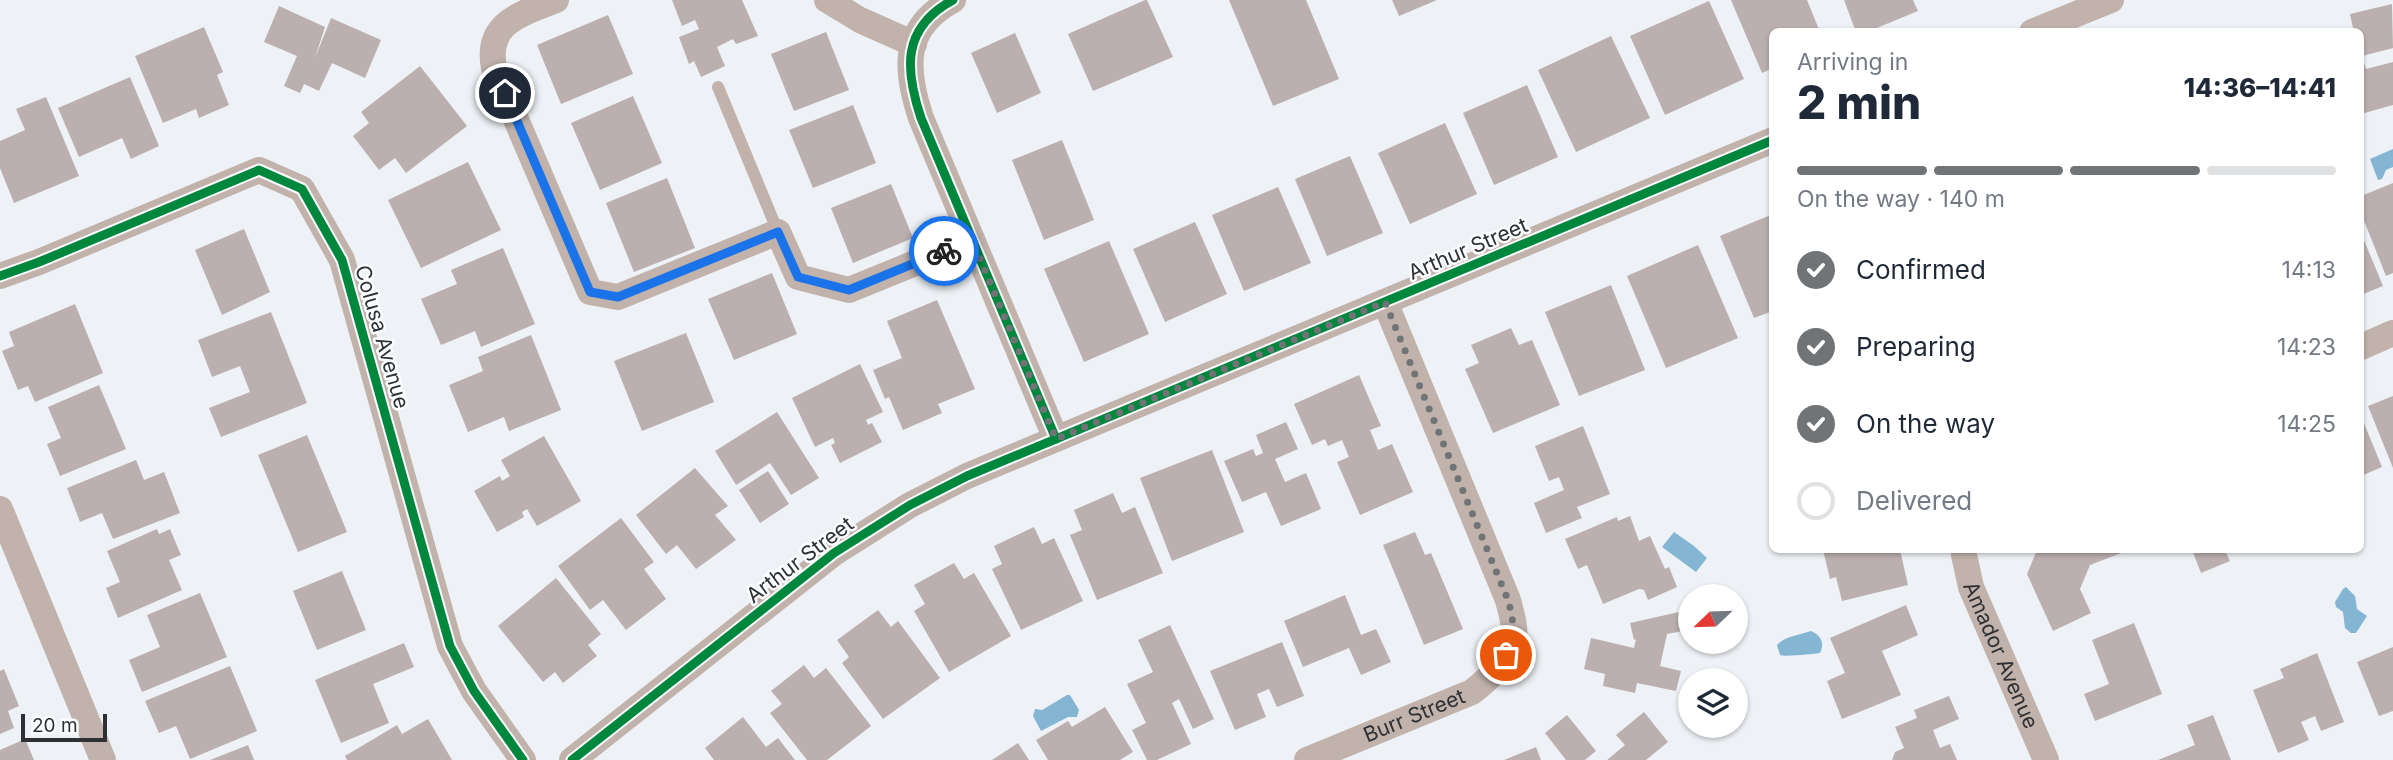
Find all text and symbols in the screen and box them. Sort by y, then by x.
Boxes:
text: Arriving in [1797,48,1908,76]
pin [475,63,535,123]
text: 14:36–14:41 [2183,72,2336,103]
icon: home [486,74,524,112]
text: 2 min [1797,74,1921,130]
text: On the way · 140 m [1797,185,2005,213]
street label: Arthur Street [1404,212,1531,285]
courier [909,216,979,286]
icon: bike [925,232,963,270]
icon: check [1797,251,1835,289]
text: Confirmed [1856,254,1986,285]
text: 14:13 [2282,256,2336,284]
street label: Colusa Avenue [350,262,415,411]
icon: check [1797,328,1835,366]
text: Preparing [1856,331,1976,362]
text: 14:23 [2277,333,2336,361]
icon: check [1797,405,1835,443]
text: On the way [1856,408,1995,439]
text: 14:25 [2277,410,2336,438]
text: Delivered [1856,485,1972,516]
street label: Arthur Street [741,511,858,608]
street label: Amador Avenue [1958,578,2044,732]
north arrow [1678,584,1748,654]
map controls [1678,584,1748,738]
pin [1476,625,1536,685]
icon: bag [1487,636,1525,674]
button: layers [1678,668,1748,738]
street label: Burr Street [1360,683,1469,747]
scale bar [21,711,107,743]
text: 20 m [32,714,78,737]

